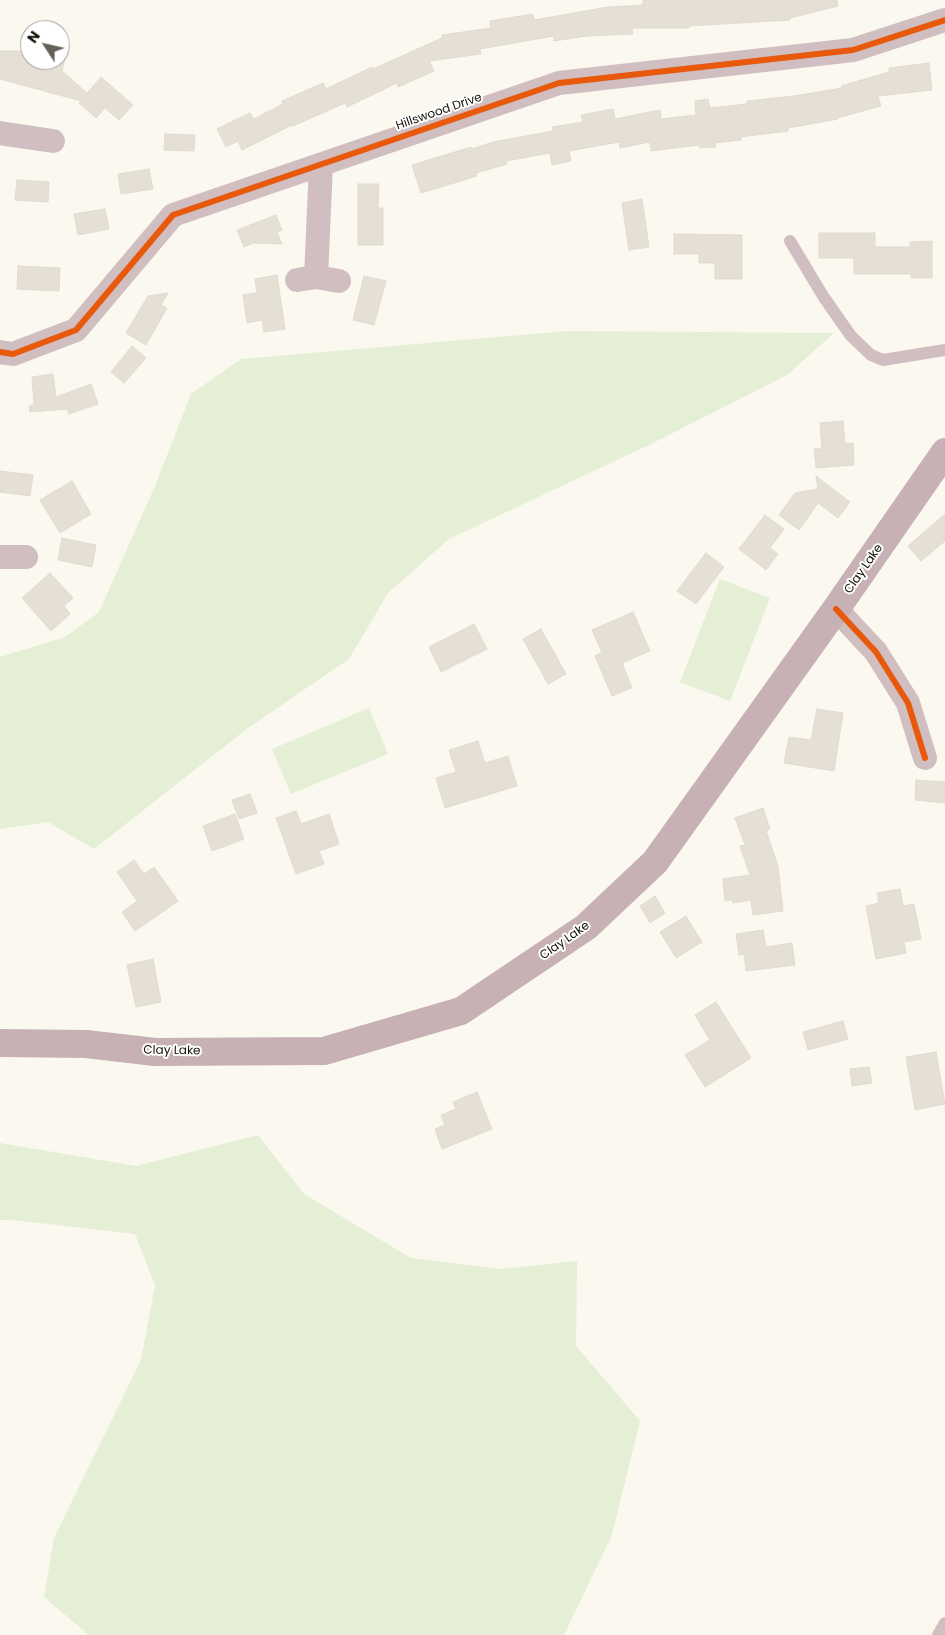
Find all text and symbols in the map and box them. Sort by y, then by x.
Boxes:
north arrow [20,20,70,70]
text: N [22,27,45,47]
street label: Hillswood Drive [394,91,484,133]
street label: Clay Lake [842,541,886,597]
street label: Clay Lake [537,919,593,963]
street label: Clay Lake [143,1043,201,1059]

